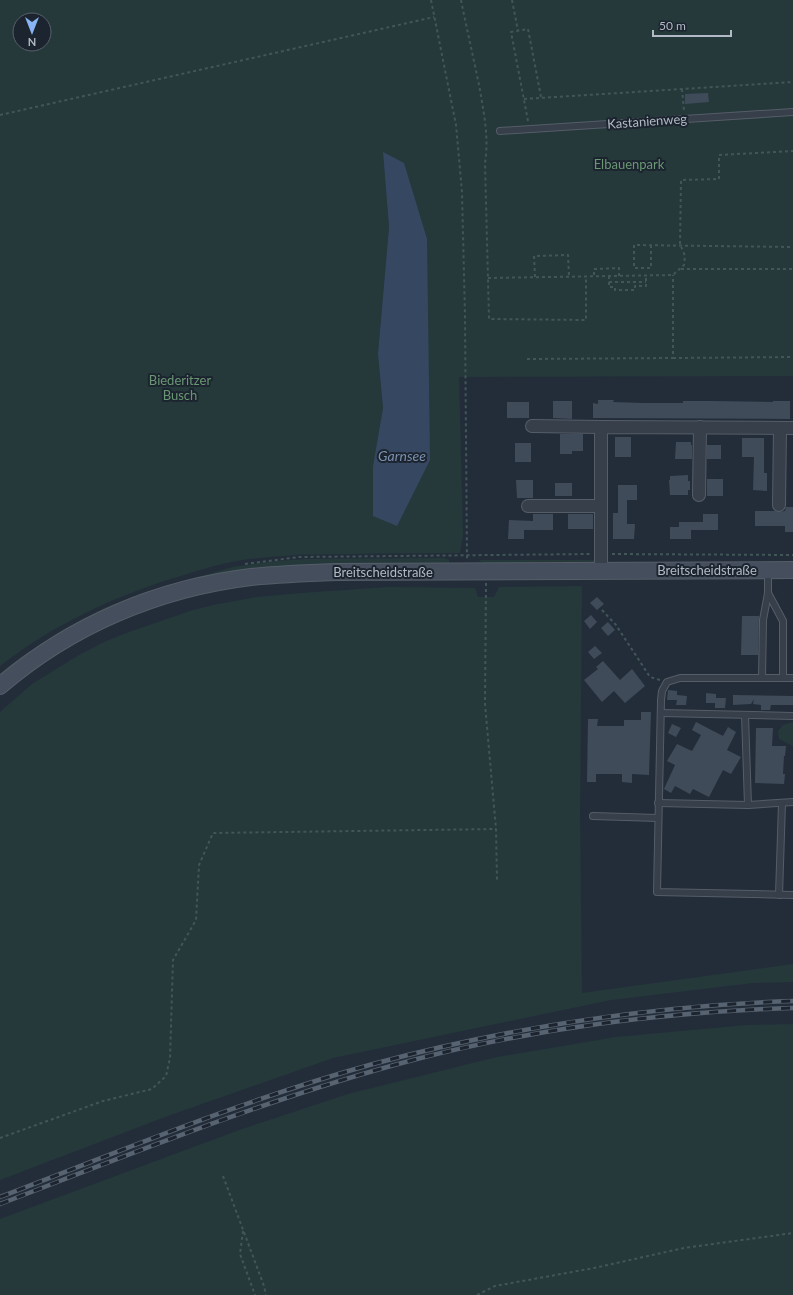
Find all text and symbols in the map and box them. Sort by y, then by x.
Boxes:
north arrow [12,12,52,52]
scale bar [653,12,731,38]
text: 50 m [659,18,686,33]
text: N [28,36,36,49]
street label: Kastanienweg [607,110,688,132]
park label: Elbauenpark [594,156,665,172]
park label: Biederitzer Busch [149,372,211,403]
water label: Garnsee [378,447,426,464]
street label: Breitscheidstraße [657,562,757,578]
street label: Breitscheidstraße [333,564,433,580]

